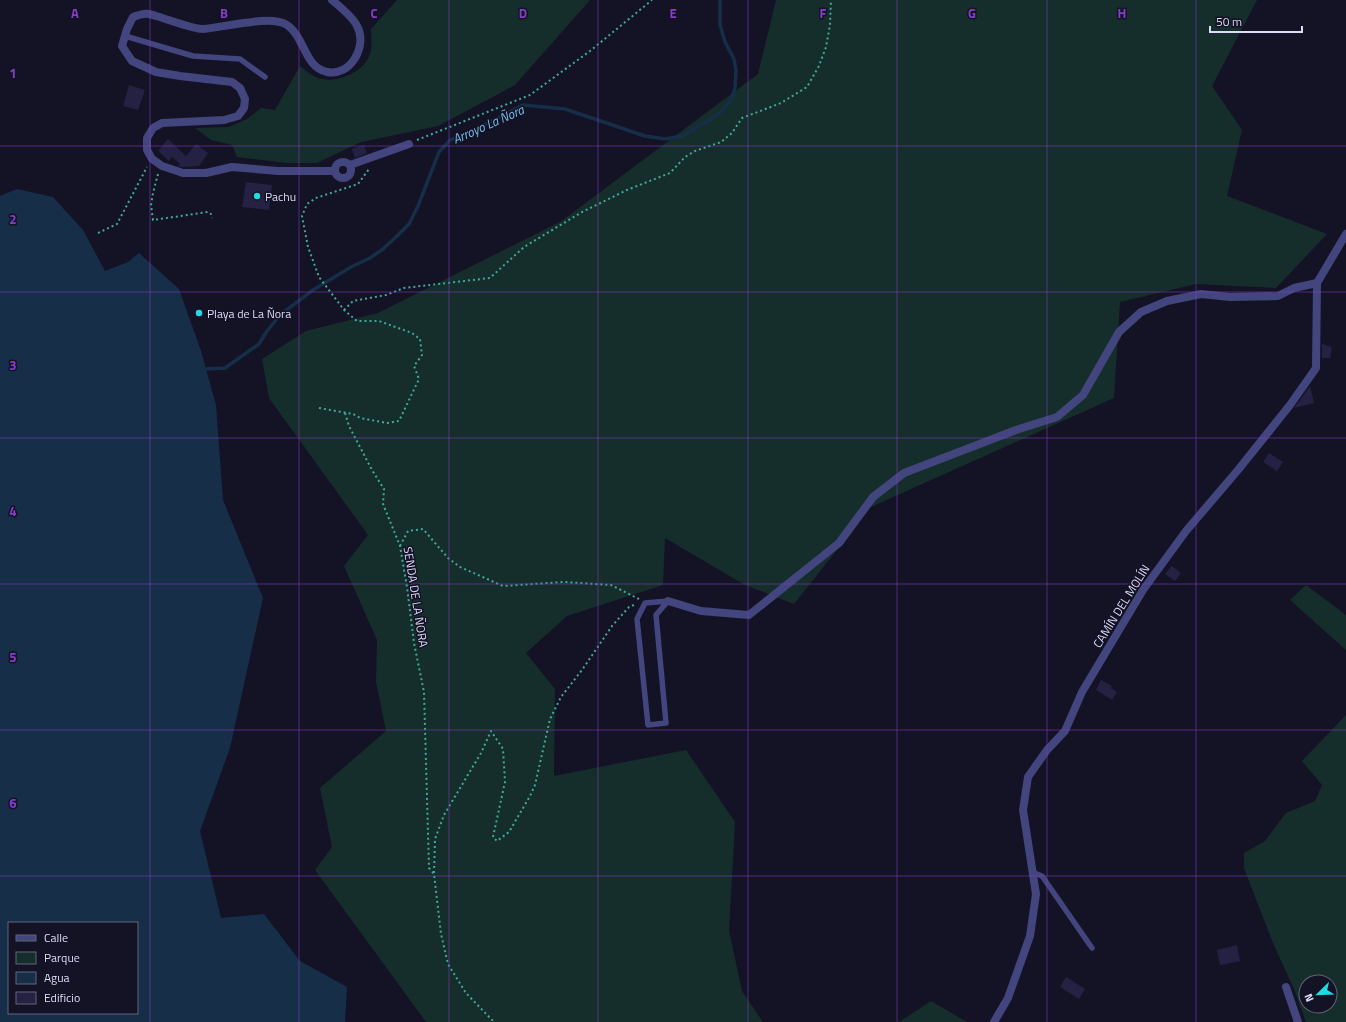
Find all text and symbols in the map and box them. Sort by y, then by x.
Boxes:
text: A [71,3,79,23]
text: B [220,3,228,23]
text: C [370,3,378,23]
text: D [519,3,527,23]
text: E [669,3,677,23]
text: F [820,3,827,23]
text: G [968,3,976,23]
text: H [1118,3,1126,23]
scale bar [1210,8,1302,34]
text: 50 m [1216,12,1242,31]
text: 1 [9,63,17,83]
water label: Arroyo La Ñora [449,99,528,149]
place label: Pachu [265,187,296,206]
marker: Pachu [252,191,262,201]
text: 2 [9,209,17,229]
place label: Playa de La Ñora [207,304,291,323]
marker: Playa de La Ñora [194,308,204,318]
text: 3 [9,355,17,375]
text: 4 [9,501,17,521]
street label: SENDA DE LA ÑORA [399,545,433,649]
street label: CAMÍN DEL MOLÍN [1088,561,1154,651]
text: 5 [9,647,17,667]
text: 6 [9,793,17,813]
legend [8,922,138,1014]
text: Calle [44,928,68,947]
text: Parque [44,948,80,967]
text: Agua [44,968,70,987]
north arrow [1298,974,1338,1014]
text: Edificio [44,988,80,1007]
text: N [1300,991,1318,1005]

